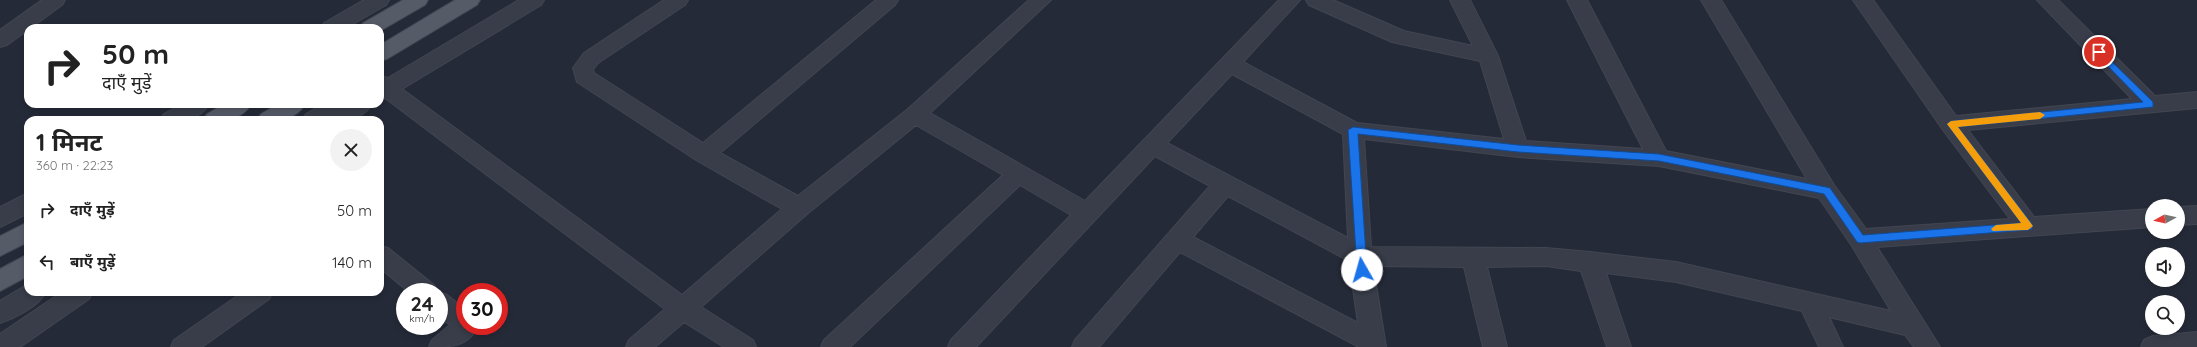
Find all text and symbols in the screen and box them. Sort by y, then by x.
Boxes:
pin [2082,35,2116,69]
text: 50 m [102,36,169,71]
icon: right [36,40,88,92]
icon: arrive [2088,41,2110,63]
text: दाएँ मुड़ें [102,71,151,94]
text: 1 मिनट [36,127,102,157]
button: close [330,129,372,171]
text: 360 m · 22:23 [36,157,113,173]
icon: right [36,199,58,221]
north arrow [2145,199,2185,239]
map controls [2145,199,2185,335]
text: दाएँ मुड़ें [70,200,114,219]
text: 50 m [337,201,372,220]
button: sound [2145,247,2185,287]
position arrow [1341,249,1383,291]
icon: left [36,251,58,273]
text: बाएँ मुड़ें [70,252,115,271]
text: 140 m [332,253,372,272]
speed limit sign: 30 [456,283,508,335]
text: 24 [410,291,434,316]
button: search [2145,295,2185,335]
text: km/h [409,312,435,325]

